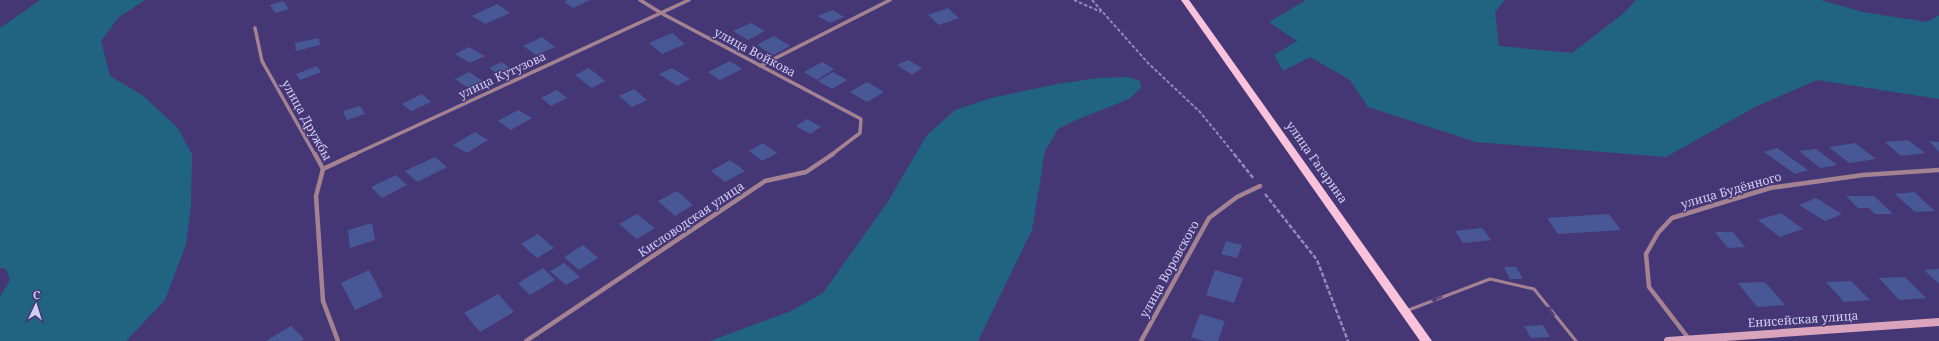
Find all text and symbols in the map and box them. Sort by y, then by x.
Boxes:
street label: улица Войкова [711,23,799,81]
street label: улица Кутузова [455,47,549,103]
street label: улица Дружбы [278,77,336,164]
street label: улица Гагарина [1282,117,1352,207]
street label: улица Будённого [1679,167,1783,213]
street label: Кисловодская улица [635,177,748,261]
street label: улица Воровского [1135,217,1203,321]
north arrow [16,285,56,325]
text: С [33,287,41,302]
one-way arrow [1430,296,1442,302]
one-way arrow [1547,305,1556,316]
street label: Енисейская улица [1747,307,1859,331]

